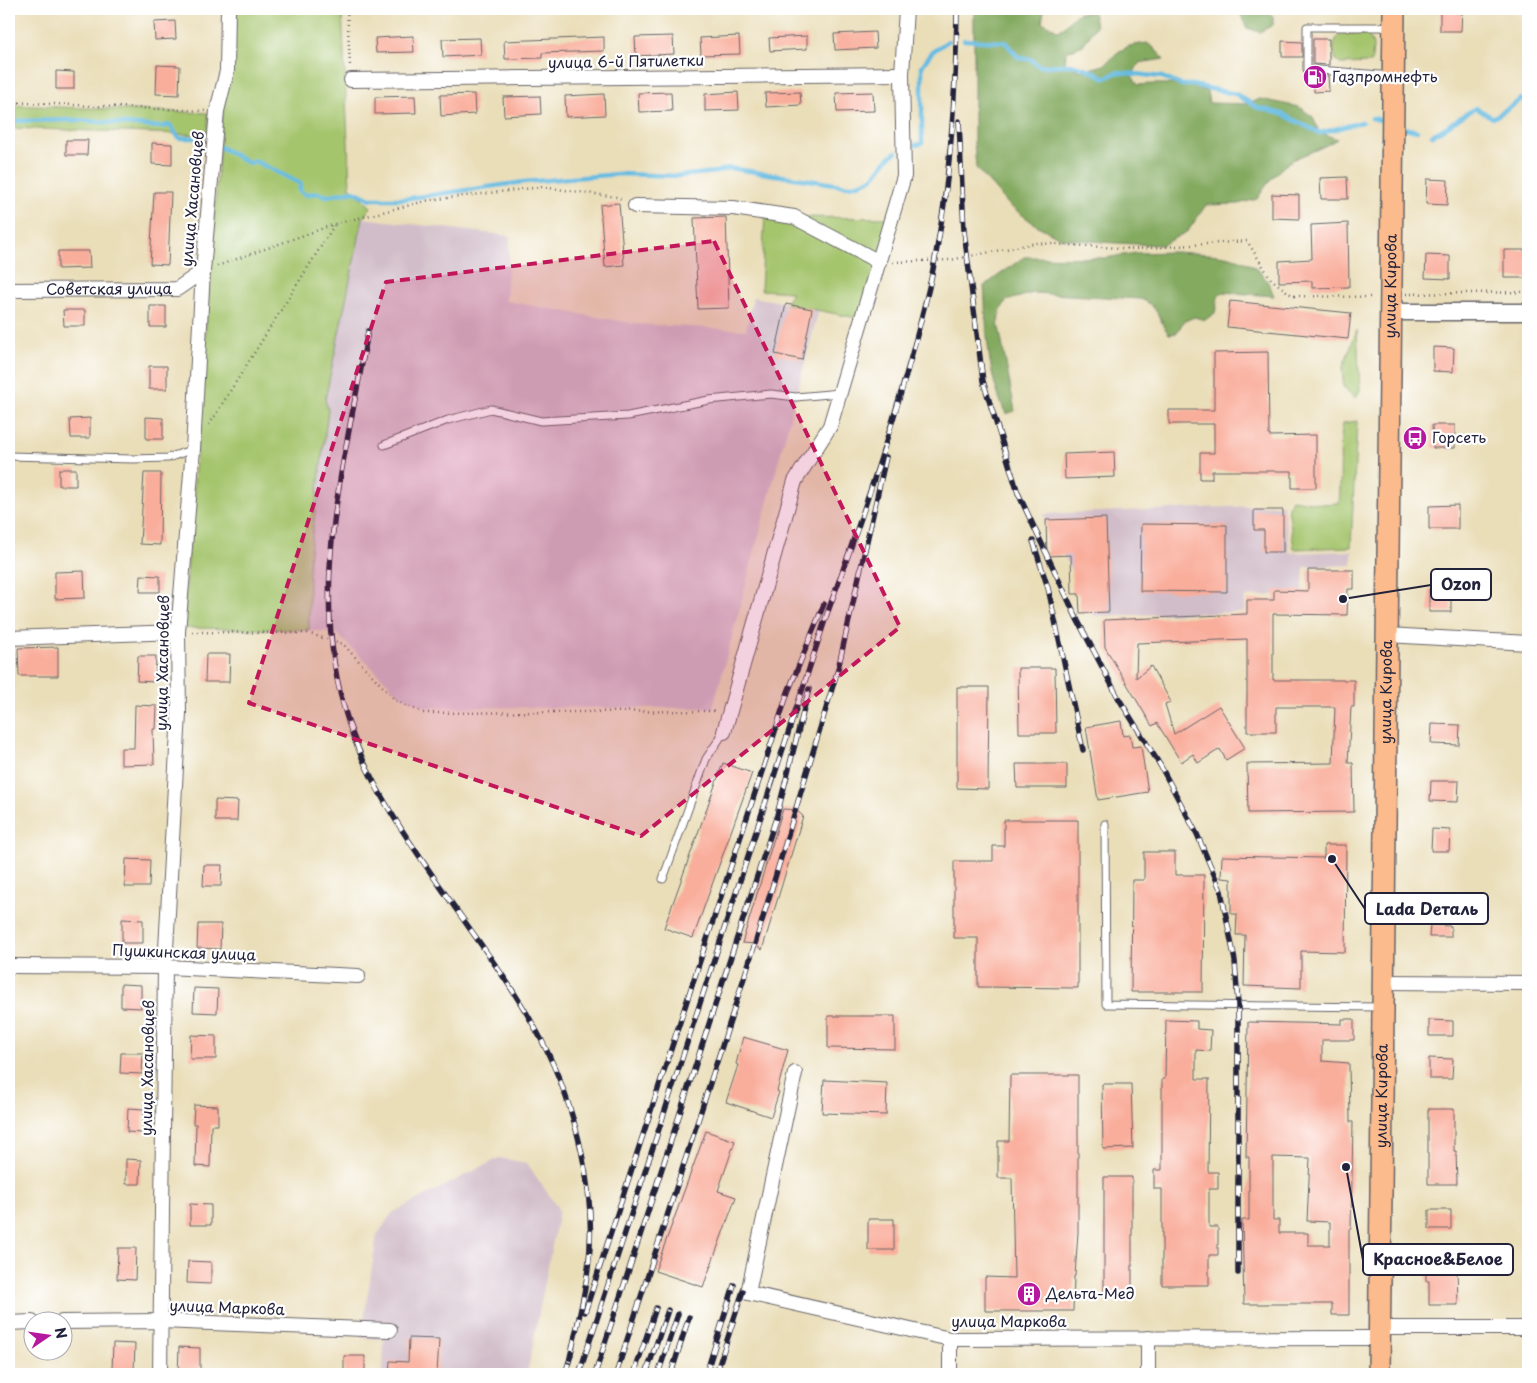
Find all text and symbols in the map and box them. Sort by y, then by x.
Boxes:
street label: улица 6-й Пятилетки [548,48,704,73]
fuel station icon: Газпромнефть [1302,64,1328,90]
place label: Газпромнефть [1332,64,1437,87]
street label: улица Хасановцев [174,130,209,268]
street label: улица Кирова [1377,233,1402,338]
street label: Советская улица [46,276,173,300]
bus stop icon: Горсеть [1402,425,1428,451]
place label: Горсеть [1432,425,1486,448]
callout: Ozon [1431,569,1491,600]
text: Ozon [1441,571,1481,595]
street label: улица Хасановцев [149,594,174,731]
street label: улица Кирова [1373,639,1397,744]
callout: Lada Dеталь [1365,893,1488,924]
text: Lada Dеталь [1376,896,1478,920]
street label: Пушкинская улица [112,938,257,966]
street label: улица Хасановцев [134,999,159,1136]
street label: улица Кирова [1368,1043,1393,1148]
callout: Красное&Белое [1363,1244,1513,1275]
text: Красное&Белое [1373,1246,1503,1270]
building icon: Дельта-Мед [1016,1281,1042,1307]
place label: Дельта-Мед [1045,1281,1135,1304]
street label: улица Маркова [169,1293,286,1320]
street label: улица Маркова [951,1309,1067,1332]
north arrow [22,1310,72,1360]
text: N [50,1325,73,1341]

